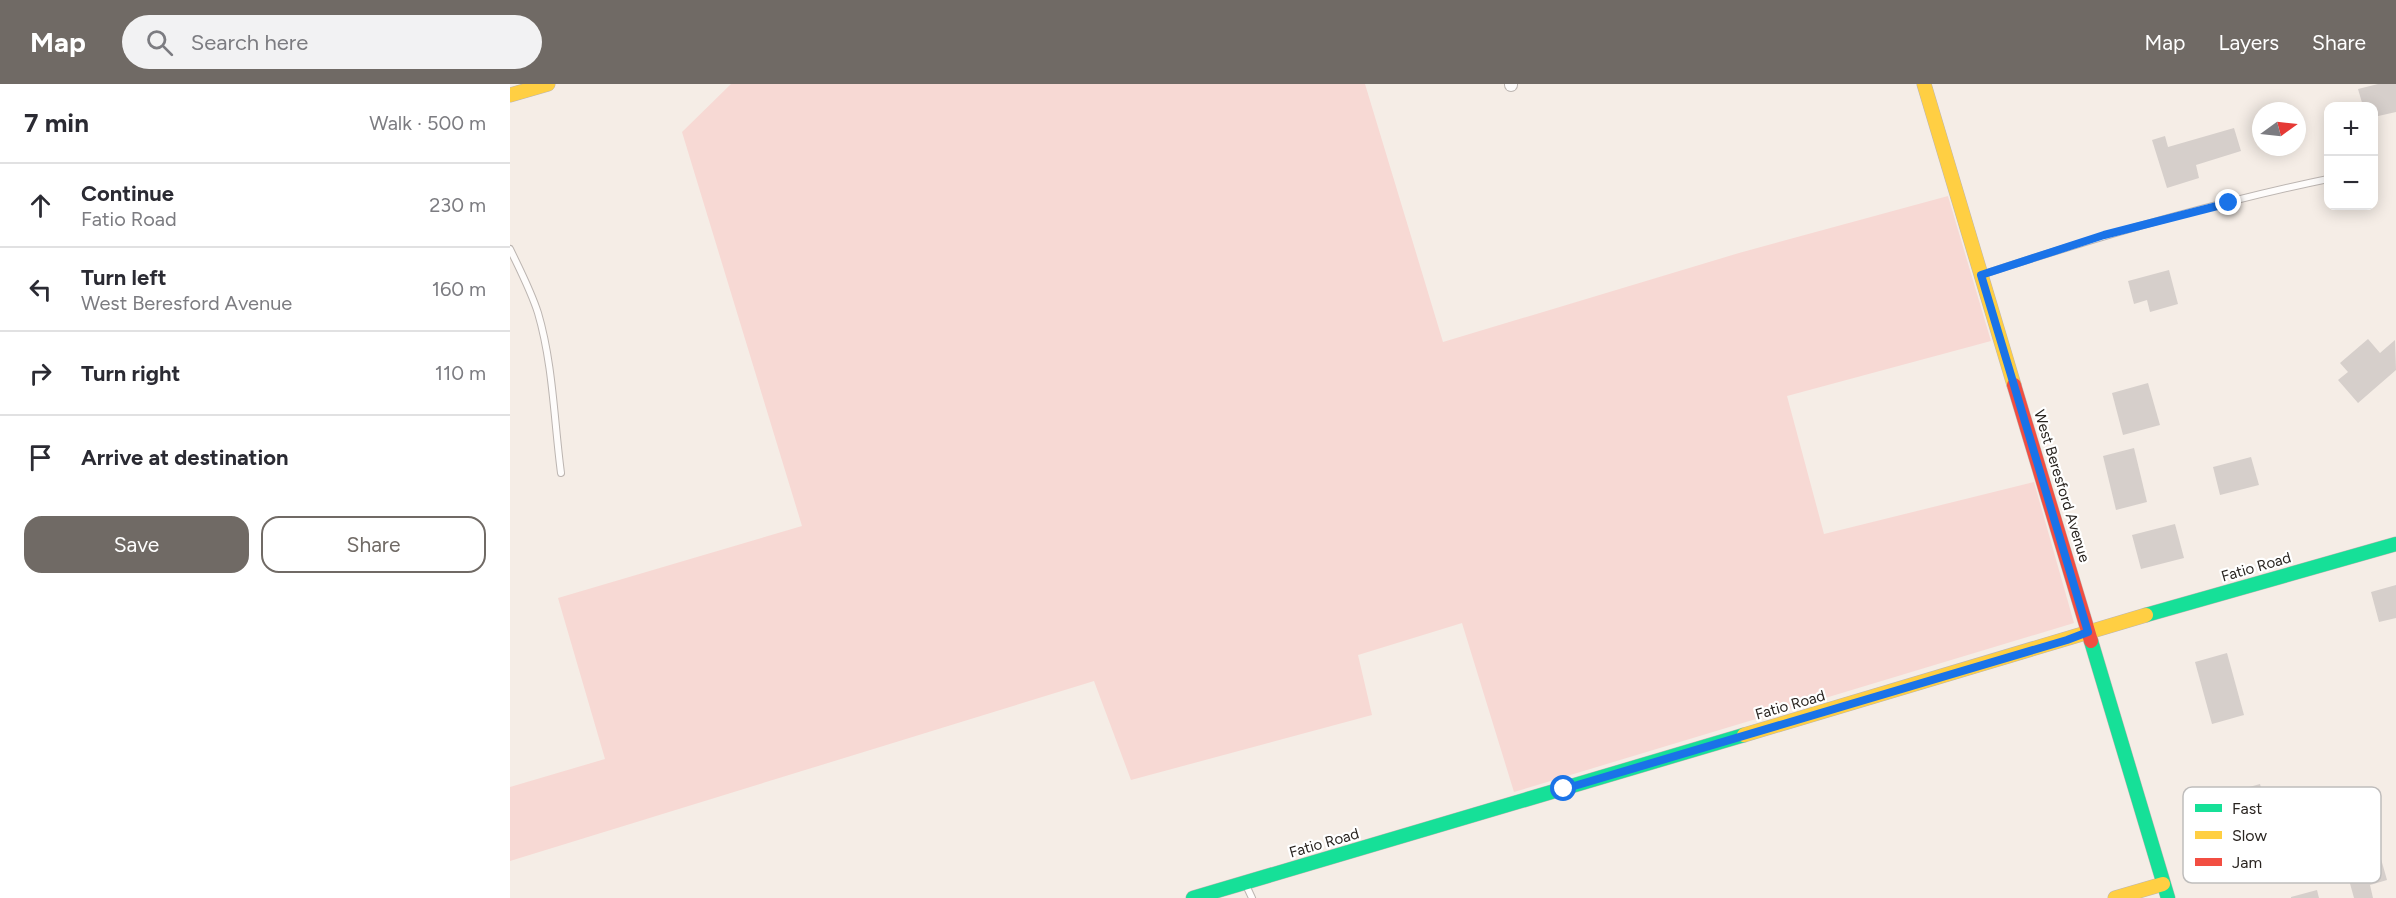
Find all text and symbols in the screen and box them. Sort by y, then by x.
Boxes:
search box [122,15,542,69]
text: Map [30,25,86,59]
icon: search [143,26,176,59]
text: Search here [191,29,308,56]
text: Map [2145,30,2185,55]
text: Layers [2218,30,2279,55]
text: Share [2312,30,2366,55]
north arrow [2252,102,2306,156]
map controls [2324,102,2378,210]
button: + [2324,102,2378,156]
text: 7 min [24,107,89,139]
text: Walk · 500 m [369,111,486,135]
button: − [2324,156,2378,210]
text: Continue [81,180,174,207]
icon: ahead [24,189,57,222]
route end [2215,189,2241,215]
text: 230 m [429,193,486,217]
text: Fatio Road [81,207,177,231]
text: Turn left [81,264,167,291]
icon: left [24,273,57,306]
text: 160 m [432,277,486,301]
text: West Beresford Avenue [81,291,292,315]
icon: right [24,357,57,390]
text: Turn right [81,360,180,387]
text: 110 m [435,361,486,385]
street label: West Beresford Avenue [2030,408,2094,564]
icon: arrive [24,441,57,474]
text: Arrive at destination [81,444,289,471]
button: Save [24,516,249,573]
button: Share [261,516,486,573]
street label: Fatio Road [2219,548,2293,586]
street label: Fatio Road [1753,686,1827,724]
route start [1550,775,1576,801]
legend [2183,787,2381,883]
text: Fast [2232,799,2262,818]
street label: Fatio Road [1287,824,1361,862]
text: Slow [2232,826,2267,845]
text: Jam [2232,853,2262,872]

